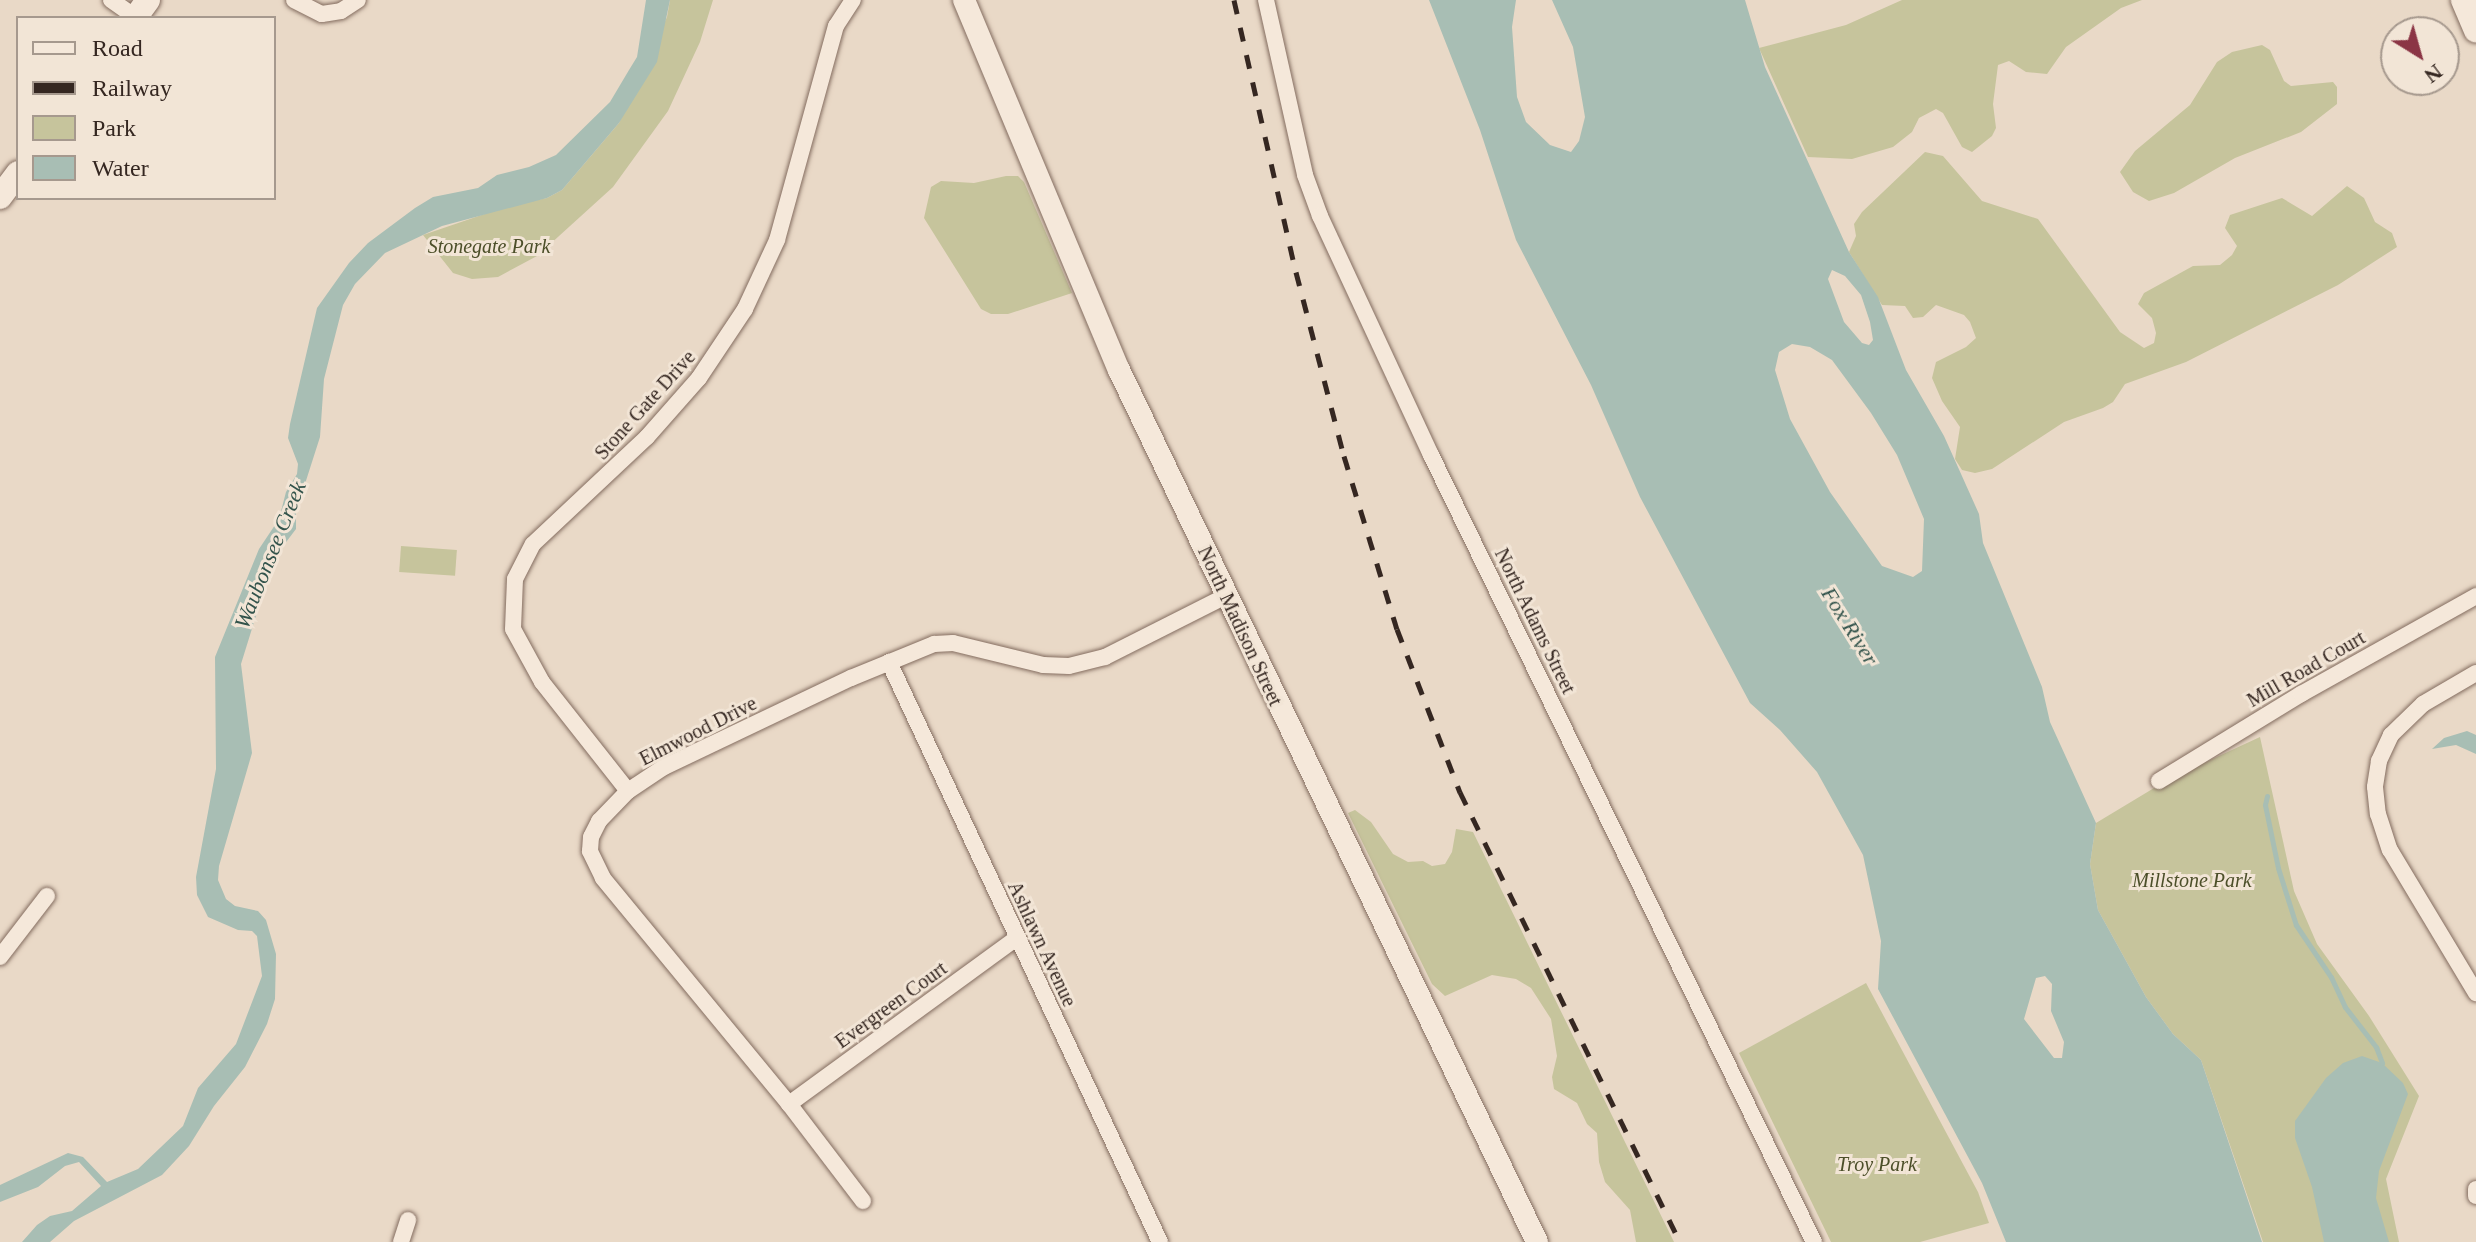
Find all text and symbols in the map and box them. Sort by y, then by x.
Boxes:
legend [16,16,276,200]
north arrow [2380,16,2460,96]
text: Road [92,35,143,61]
text: N [2420,59,2447,89]
text: Railway [92,75,172,101]
text: Park [92,115,136,141]
text: Water [92,155,149,181]
park label: Stonegate Park [428,234,550,258]
street label: Stone Gate Drive [590,345,700,465]
water label: Waubonsee Creek [228,477,312,633]
street label: North Madison Street [1193,542,1287,710]
street label: North Adams Street [1489,544,1581,698]
water label: Fox River [1816,582,1884,670]
street label: Mill Road Court [2243,626,2369,712]
street label: Elmwood Drive [635,691,761,771]
park label: Millstone Park [2132,868,2252,892]
street label: Ashlawn Avenue [1002,877,1082,1011]
street label: Evergreen Court [830,956,952,1054]
park label: Troy Park [1837,1152,1917,1176]

